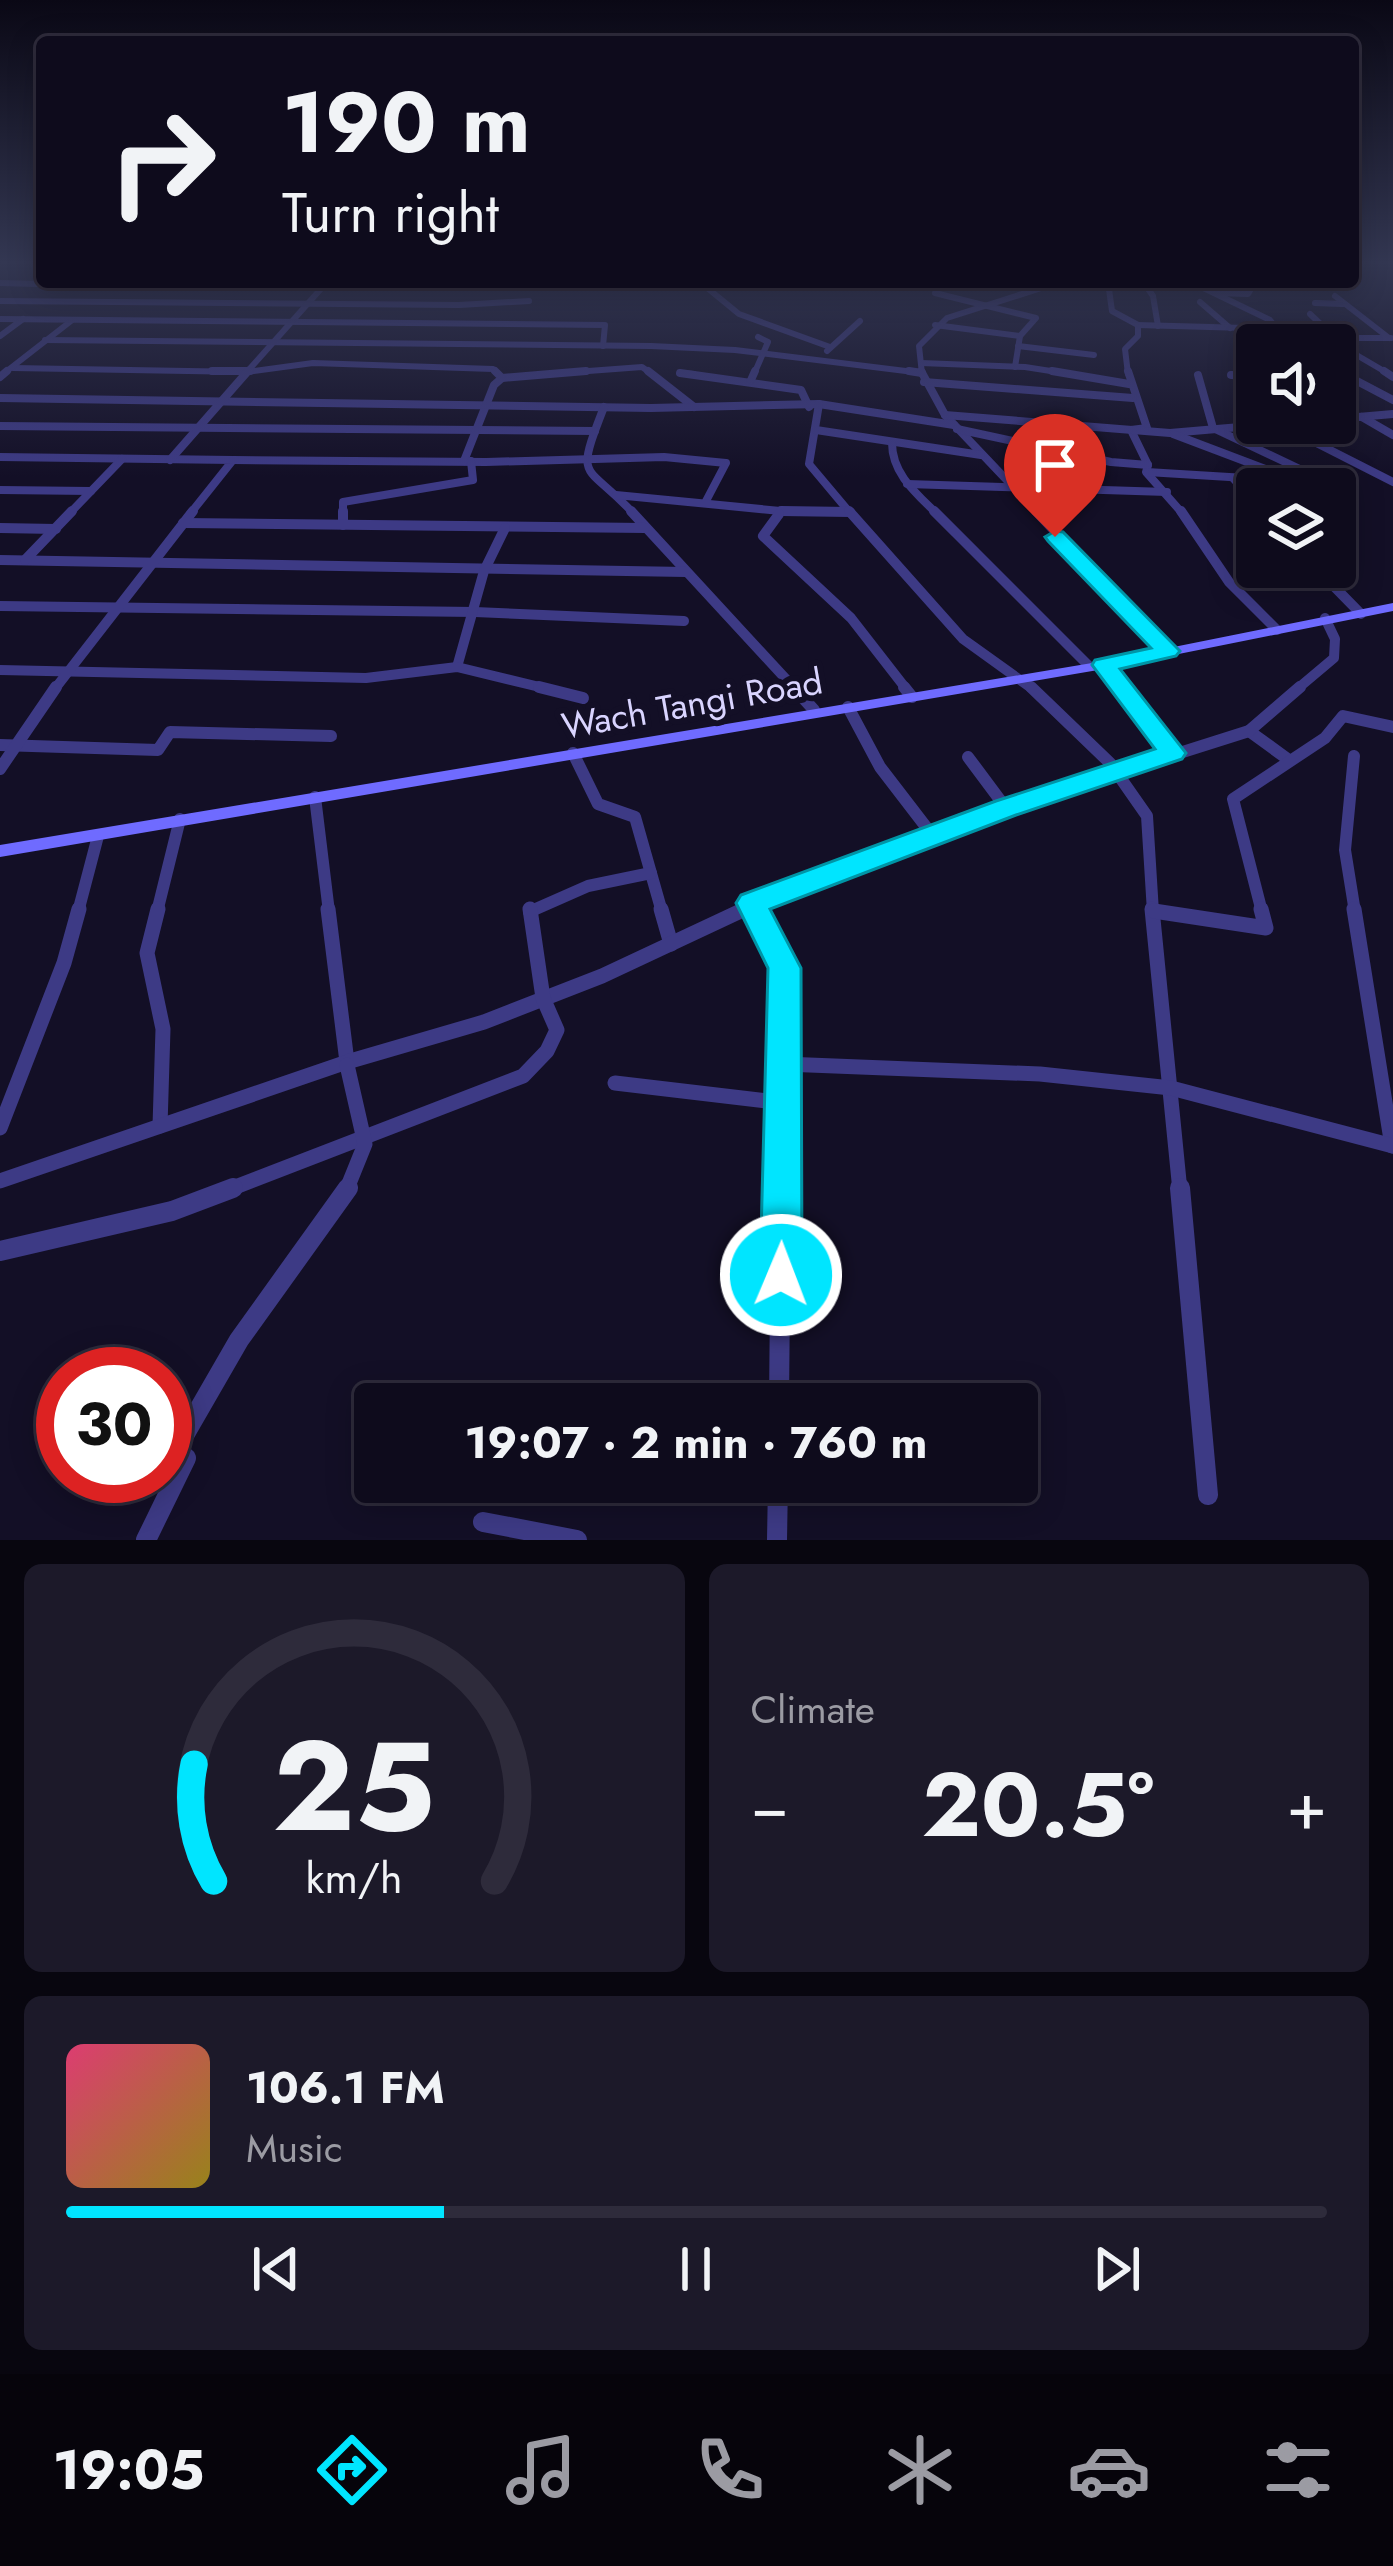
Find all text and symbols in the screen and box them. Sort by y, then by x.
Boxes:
text: 190 m [282,62,531,184]
icon: right [84,84,240,240]
text: Turn right [282,174,499,252]
map controls [1236,324,1356,588]
button: sound [1236,324,1356,444]
pin [1004,414,1106,537]
icon: arrive [1022,432,1088,498]
button: layers [1236,468,1356,588]
street label: Wach Tangi Road [558,654,826,752]
position arrow [718,1212,844,1338]
speed limit sign: 30 [36,1347,192,1503]
text: 19:07 · 2 min · 760 m [464,1410,928,1475]
text: Climate [751,1681,875,1738]
text: 25 [273,1696,435,1877]
text: 20.5° [922,1740,1154,1870]
text: − [751,1758,789,1854]
text: + [1286,1758,1327,1854]
text: km/h [306,1847,403,1909]
text: 106.1 FM [246,2055,445,2120]
text: Music [246,2120,343,2177]
icon: previous [243,2236,309,2302]
icon: pause [663,2236,729,2302]
icon: next [1084,2236,1150,2302]
icon: directions [310,2428,394,2512]
icon: music [499,2428,583,2512]
icon: phone [688,2428,772,2512]
icon: climate [878,2428,962,2512]
icon: car [1067,2428,1151,2512]
icon: filters [1256,2428,1340,2512]
text: 19:05 [53,2431,204,2509]

